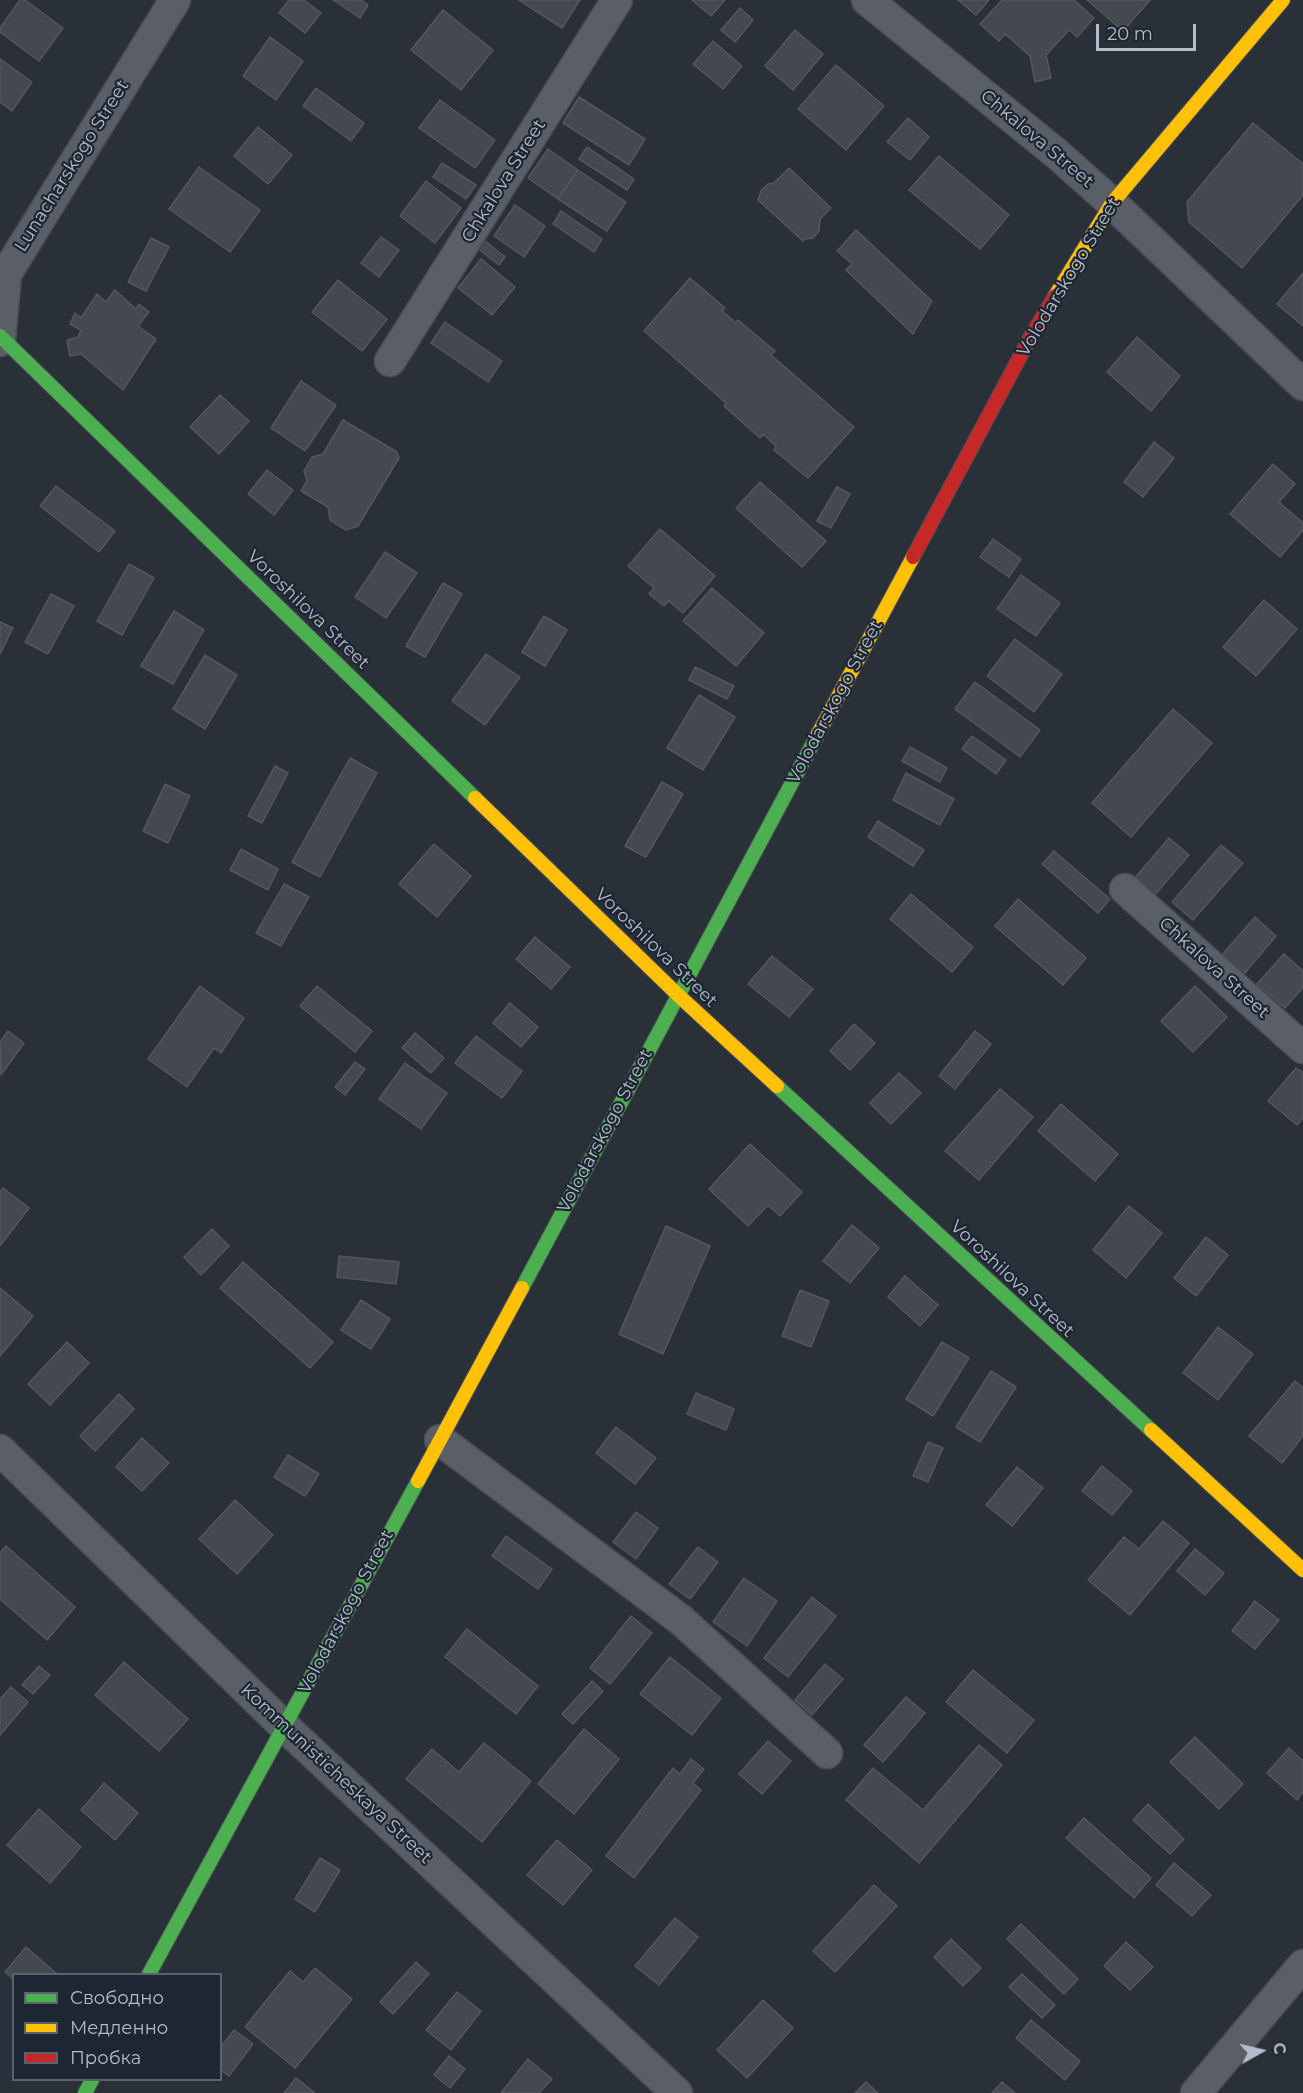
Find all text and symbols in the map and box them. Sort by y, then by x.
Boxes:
scale bar [1099,12,1200,50]
text: 20 m [1107,23,1153,45]
street label: Lunacharskogo Street [10,76,134,256]
street label: Chkalova Street [976,85,1098,193]
street label: Chkalova Street [457,115,551,247]
street label: Volodarskogo Street [1013,193,1125,361]
street label: Voroshilova Street [242,546,374,674]
street label: Volodarskogo Street [783,616,887,788]
street label: Voroshilova Street [590,884,722,1012]
street label: Chkalova Street [1154,913,1274,1023]
street label: Volodarskogo Street [553,1045,657,1217]
street label: Voroshilova Street [945,1216,1079,1342]
street label: Volodarskogo Street [294,1526,398,1698]
street label: Kommunisticheskaya Street [236,1680,436,1868]
legend [12,1973,222,2081]
text: Свободно [70,1987,164,2009]
text: Медленно [70,2017,168,2039]
north arrow [1231,2021,1291,2081]
text: С [1269,2041,1290,2056]
text: Пробка [70,2047,141,2069]

